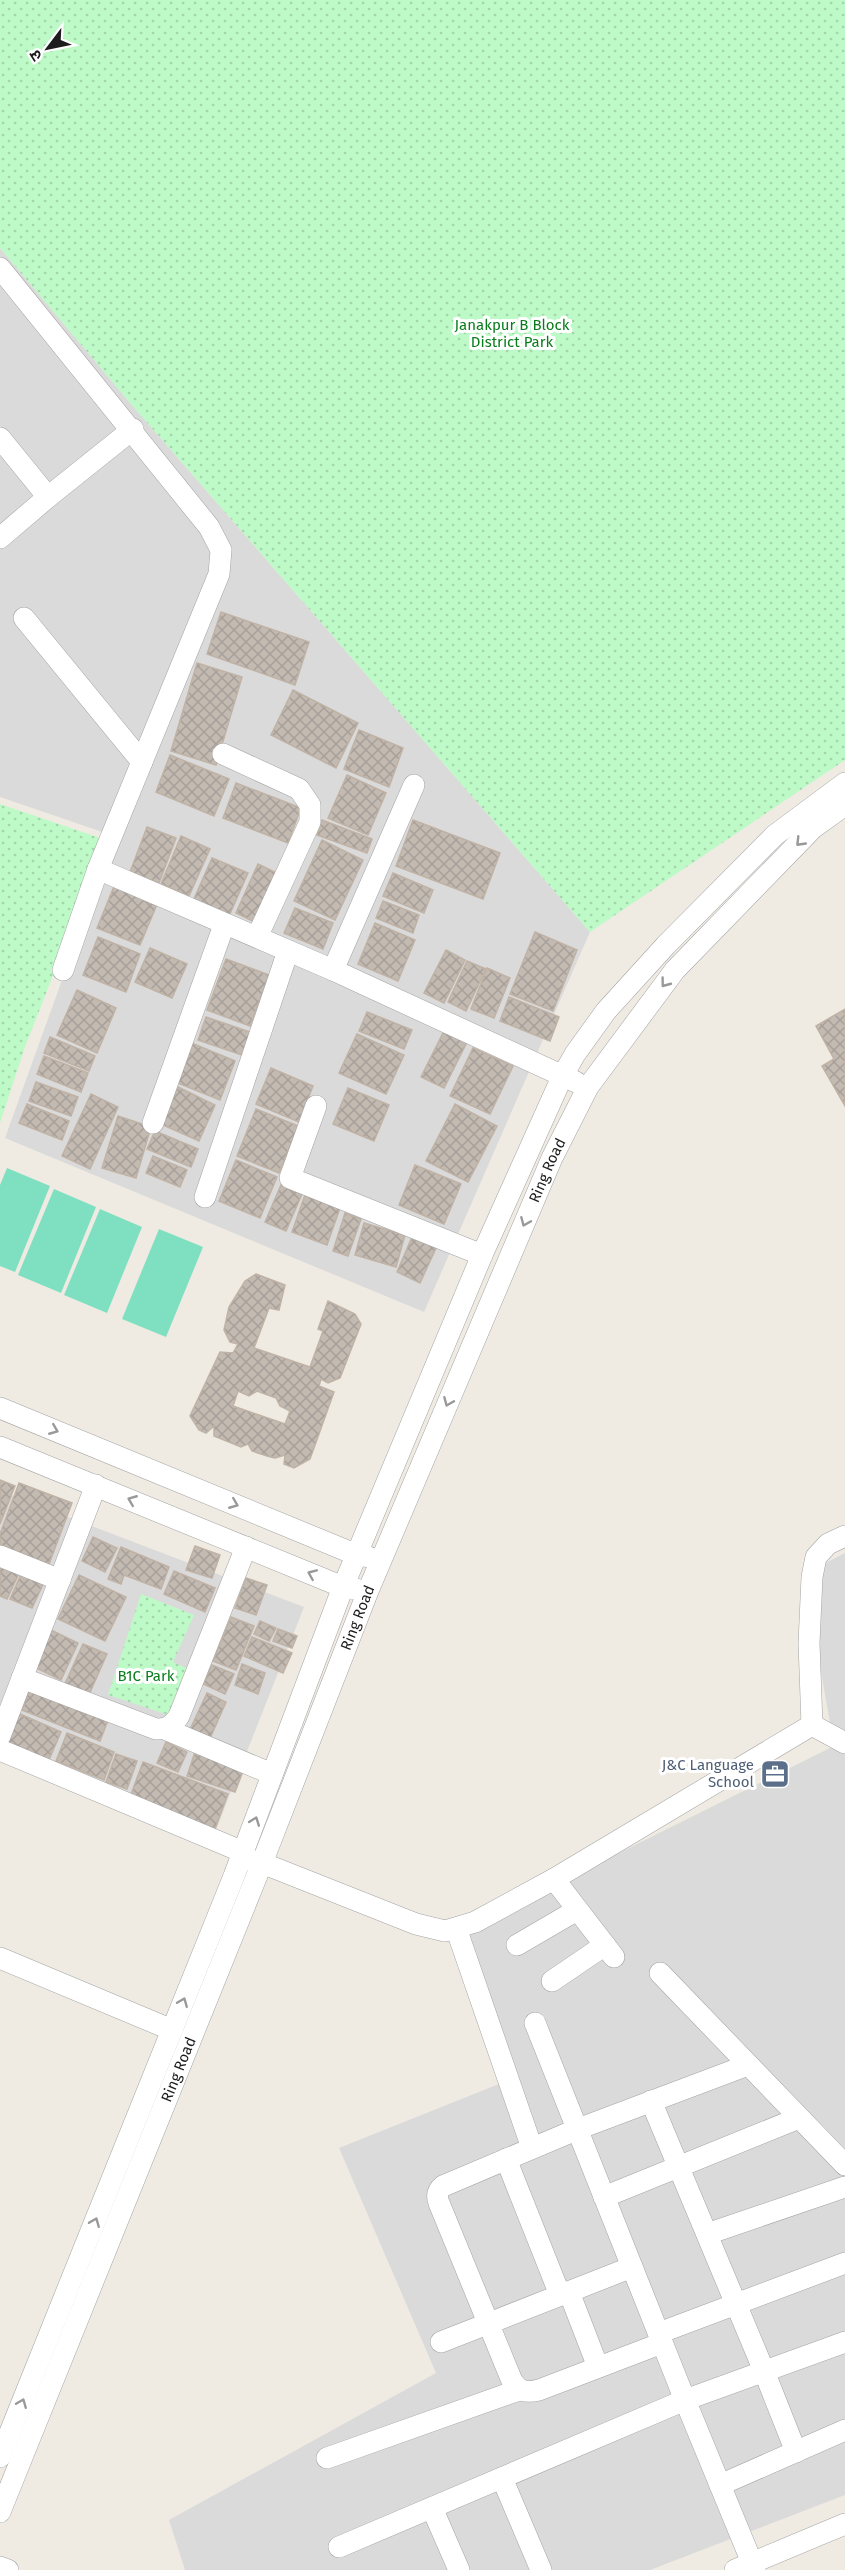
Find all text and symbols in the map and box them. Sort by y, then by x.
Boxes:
north arrow [18,18,78,78]
text: उ [25,46,46,65]
park label: Janakpur B Block District Park [455,316,570,351]
one-way arrow [796,835,807,846]
one-way arrow [662,977,673,988]
street label: Ring Road [525,1135,570,1205]
one-way arrow [520,1216,532,1227]
one-way arrow [443,1395,455,1406]
one-way arrow [48,1423,59,1435]
one-way arrow [127,1495,138,1507]
one-way arrow [228,1497,239,1509]
one-way arrow [308,1569,319,1581]
street label: Ring Road [337,1582,378,1653]
park label: B1C Park [118,1667,175,1685]
place label: J&C Language School [662,1756,755,1791]
office icon: J&C Language School [759,1758,791,1790]
one-way arrow [248,1816,260,1827]
one-way arrow [176,1997,188,2008]
street label: Ring Road [157,2035,200,2105]
one-way arrow [88,2217,100,2228]
one-way arrow [15,2398,27,2409]

